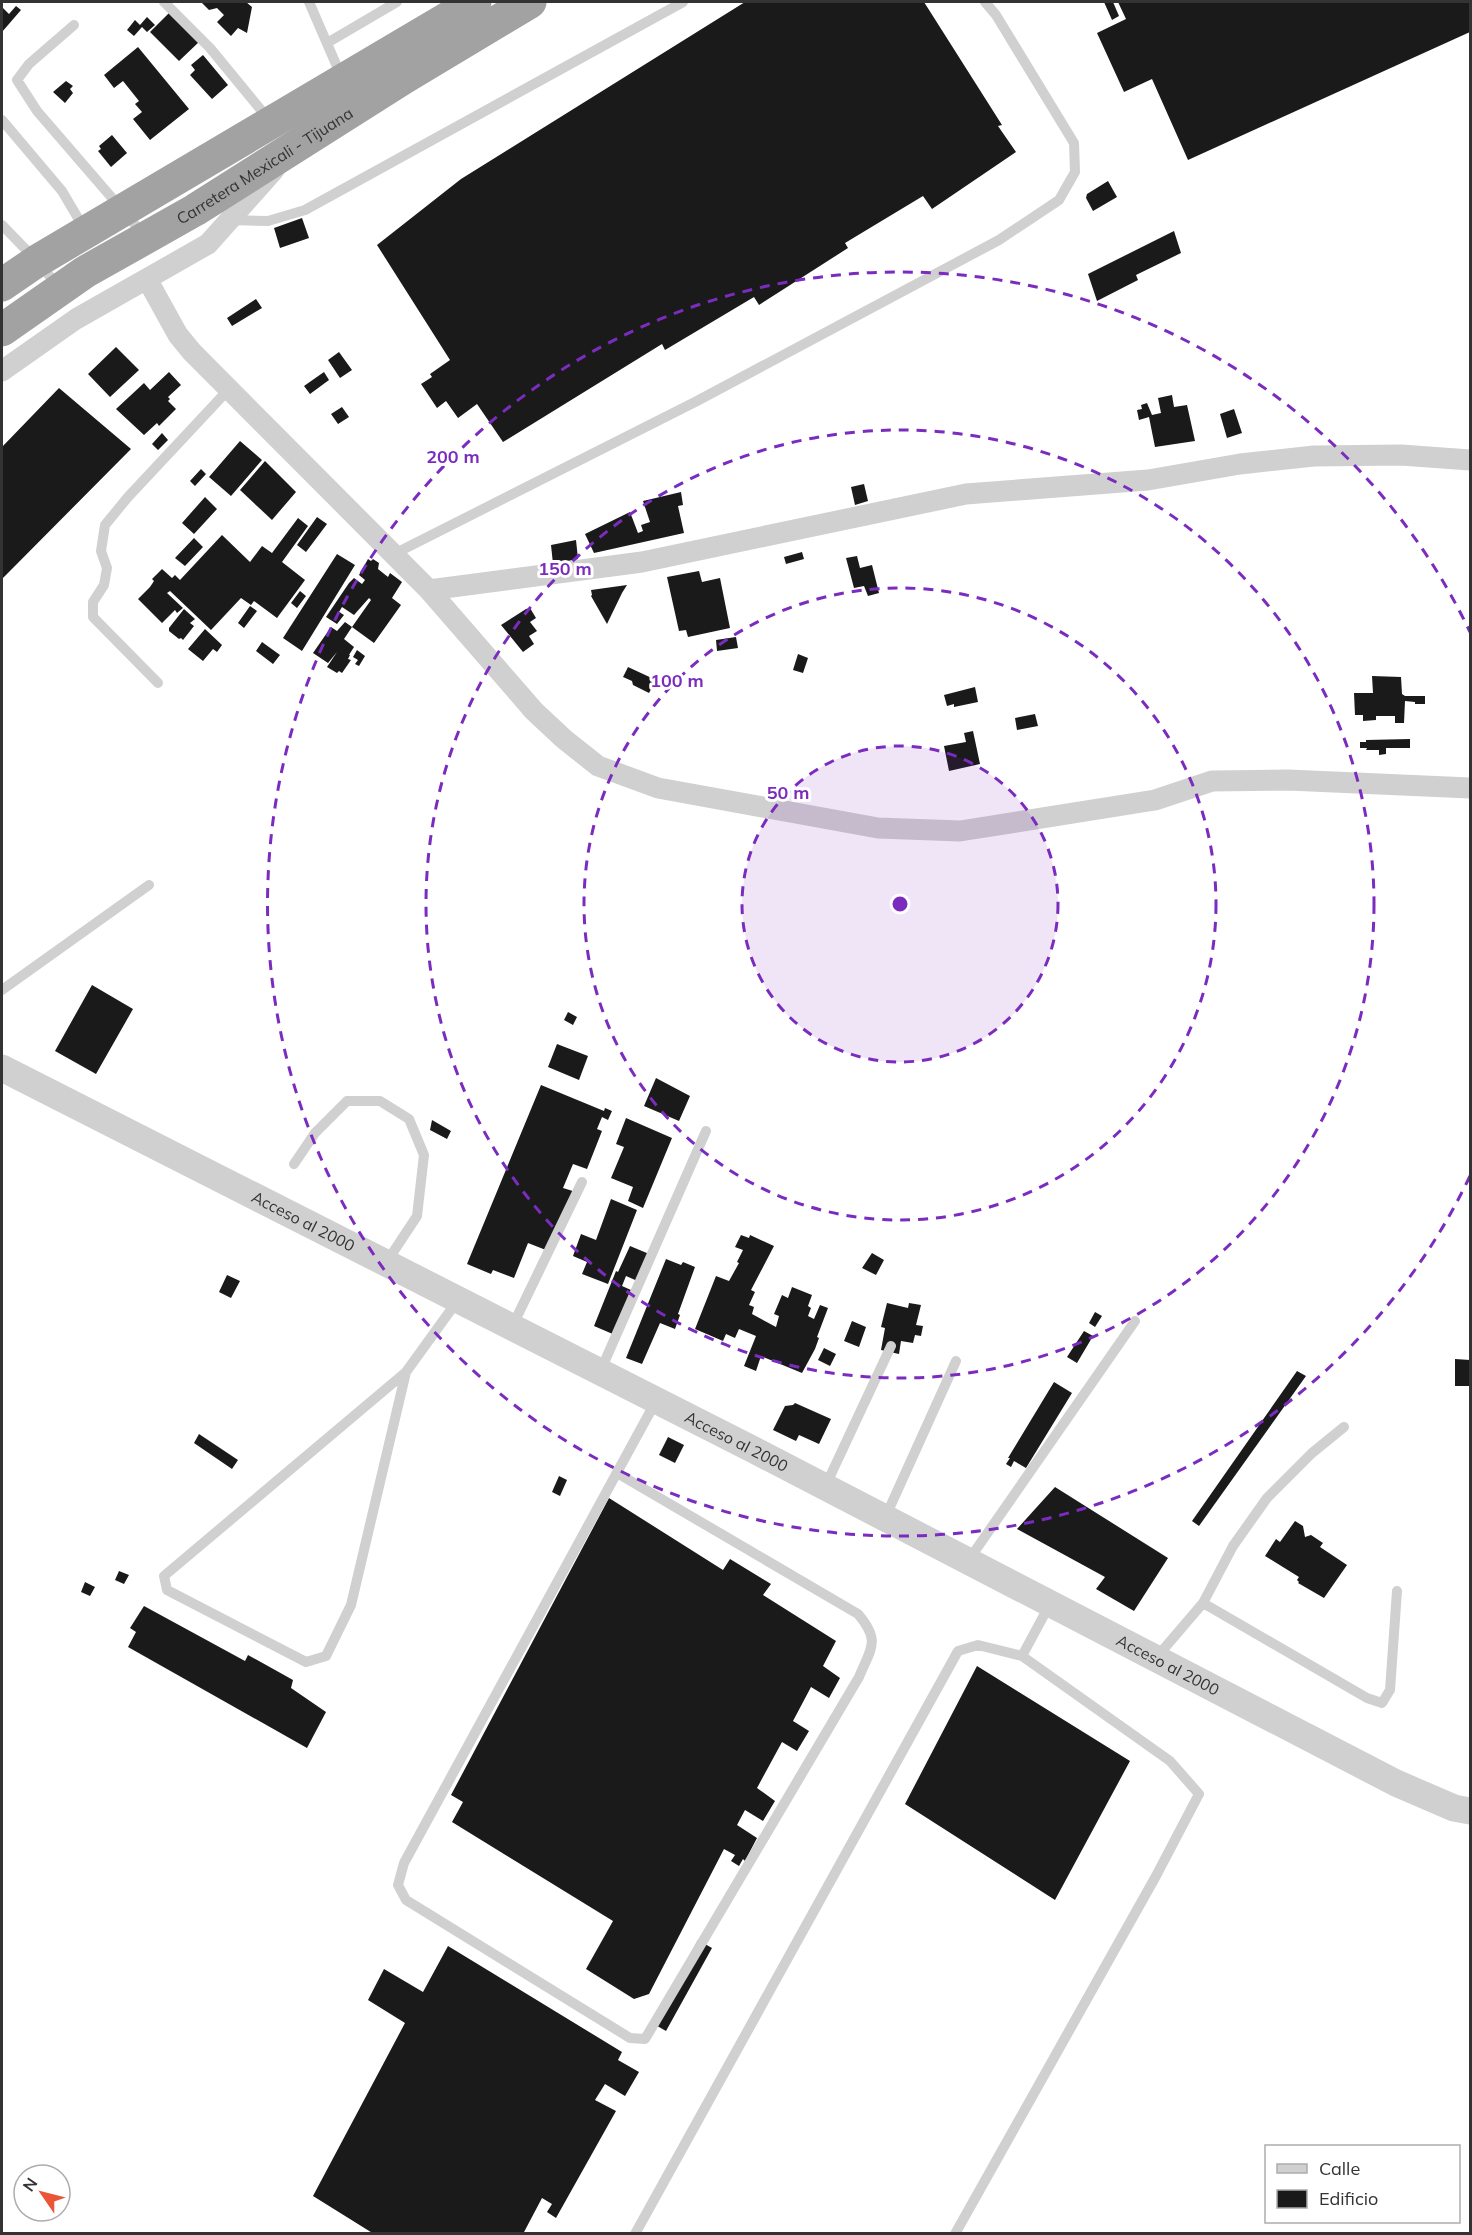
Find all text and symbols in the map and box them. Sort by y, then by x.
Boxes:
street label: Carretera Mexicali - Tijuana [173,103,356,228]
text: 200 m [426,445,480,468]
text: 150 m [538,557,592,580]
text: 100 m [650,669,704,692]
text: 50 m [767,781,809,804]
centre of rings [890,894,910,914]
street label: Acceso al 2000 [248,1187,358,1256]
street label: Acceso al 2000 [682,1407,792,1476]
street label: Acceso al 2000 [1113,1630,1223,1700]
legend [1265,2145,1460,2223]
text: Calle [1319,2157,1360,2180]
north arrow [12,2163,72,2223]
text: N [18,2174,41,2195]
text: Edificio [1319,2187,1378,2210]

